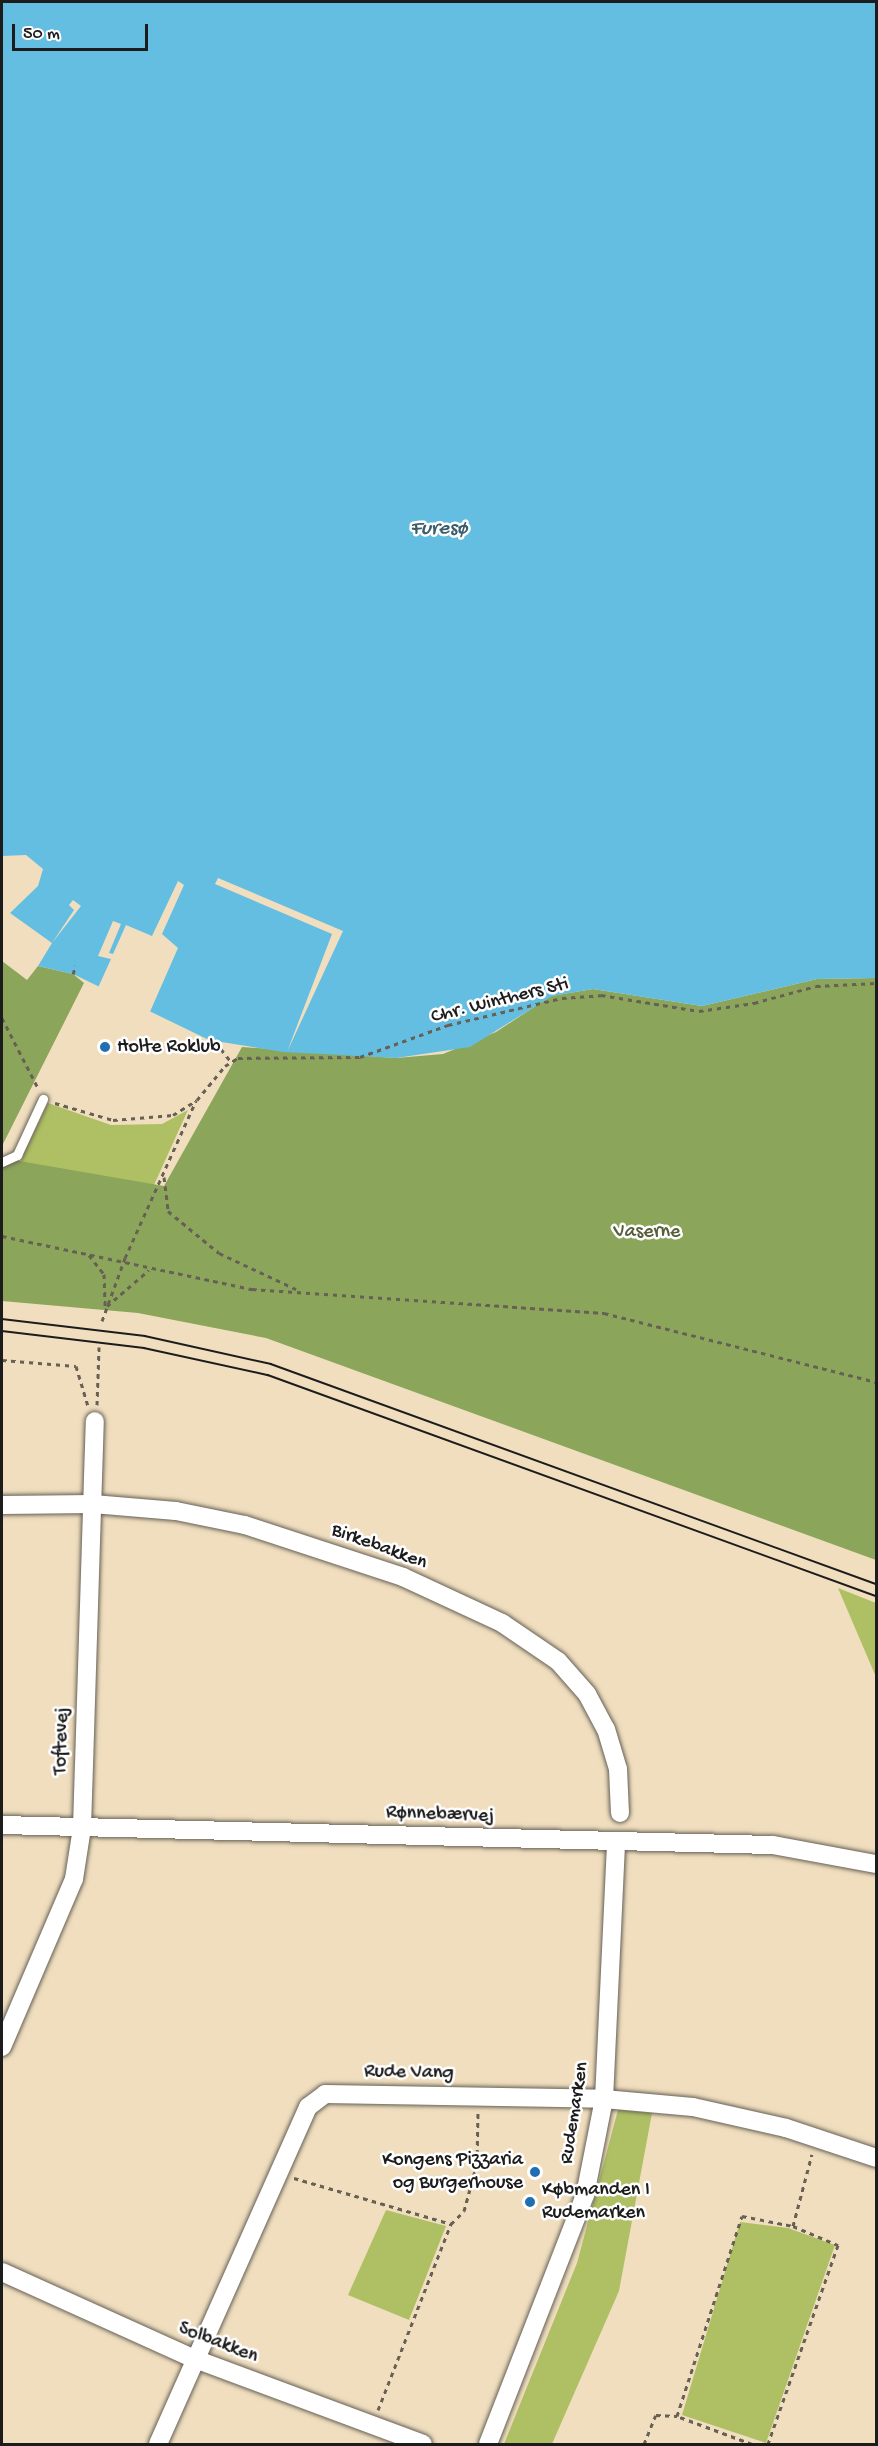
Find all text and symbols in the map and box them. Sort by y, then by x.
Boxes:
scale bar [15,12,152,50]
text: 50 m [23,24,60,45]
water label: Furesø [410,517,468,543]
street label: Chr. Winthers Sti [429,972,571,1030]
place label: Holte Roklub [117,1035,221,1059]
marker: Holte Roklub [98,1040,112,1054]
park label: Vaserne [614,1220,680,1244]
street label: Birkebakken [328,1519,430,1575]
street label: Toftevej [49,1707,75,1775]
street label: Rønnebærvej [386,1801,494,1829]
street label: Rude Vang [364,2060,454,2086]
street label: Rudemarken [555,2060,595,2166]
place label: Kongens Pizzaria og Burgerhouse [382,2148,523,2195]
marker: Kongens Pizzaria og Burgerhouse [528,2165,542,2179]
place label: Købmanden I Rudemarken [542,2178,650,2225]
marker: Købmanden I Rudemarken [523,2195,537,2209]
street label: Solbakken [175,2317,261,2369]

